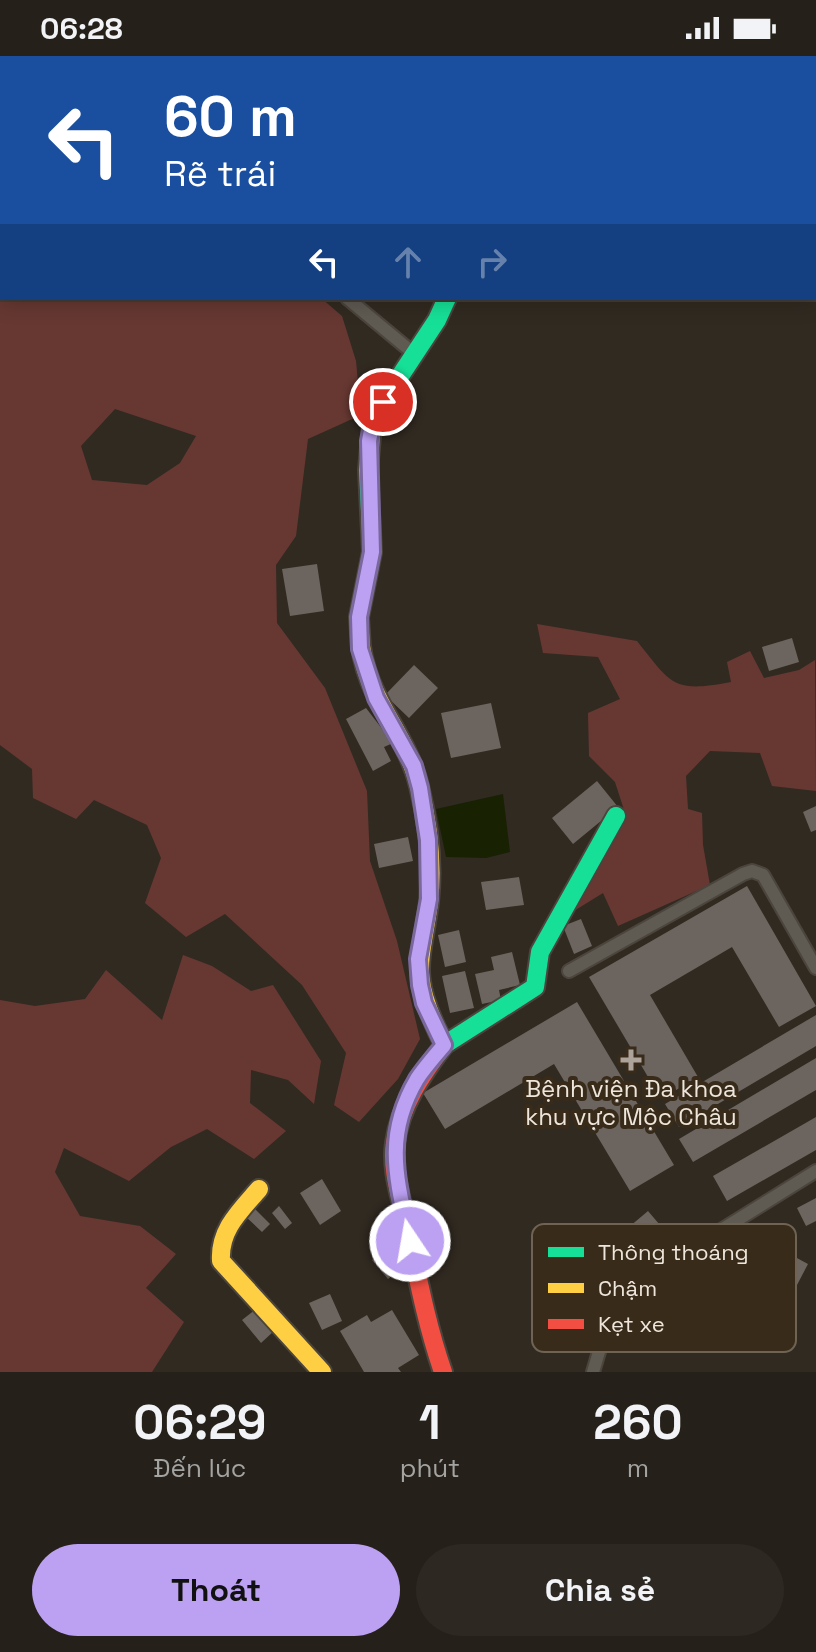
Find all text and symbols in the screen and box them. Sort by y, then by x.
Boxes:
text: 06:28 [40,9,123,48]
text: 60 m [164,81,297,152]
icon: left [32,88,136,192]
text: Rẽ trái [164,151,276,197]
icon: left [302,240,346,284]
icon: ahead [386,240,430,284]
icon: right [470,240,514,284]
pin [349,368,417,436]
icon: arrive [361,380,405,424]
marker: Bệnh viện Đa khoa khu vực Mộc Châu [620,1049,642,1071]
place label: Bệnh viện Đa khoa khu vực Mộc Châu [525,1073,737,1132]
position arrow [368,1199,452,1283]
legend [532,1224,796,1352]
text: Thông thoáng [598,1238,749,1266]
text: Chậm [598,1274,657,1302]
text: Kẹt xe [598,1310,665,1338]
text: 06:29 [133,1392,266,1453]
text: 1 [419,1392,441,1453]
text: 260 [593,1392,683,1453]
text: Đến lúc [153,1451,246,1485]
text: phút [400,1451,460,1485]
text: m [627,1451,649,1485]
button: Thoát [32,1544,400,1636]
button: Chia sẻ [416,1544,784,1636]

